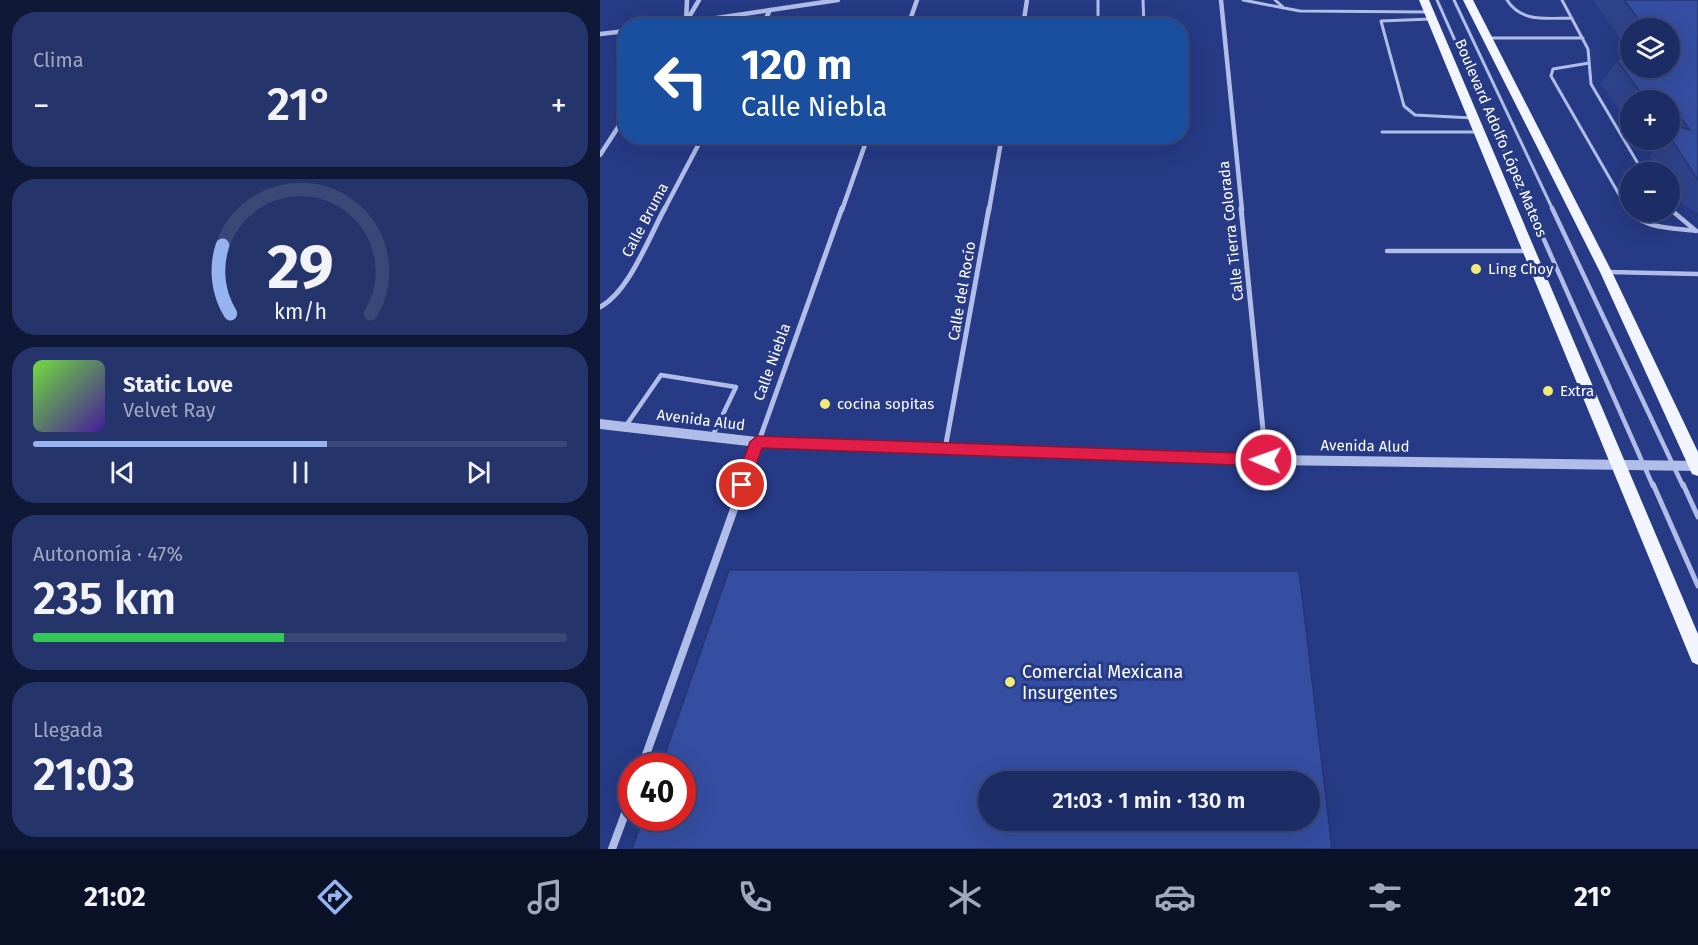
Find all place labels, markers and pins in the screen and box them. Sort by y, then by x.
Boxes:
place label: Ling Choy [1488,260,1554,278]
marker: Ling Choy [1469,262,1483,276]
place label: Extra [1560,382,1594,400]
marker: Extra [1541,384,1555,398]
place label: cocina sopitas [837,395,934,413]
marker: cocina sopitas [818,397,832,411]
pin [716,459,767,510]
place label: Comercial Mexicana Insurgentes [1022,661,1183,704]
marker: Comercial Mexicana Insurgentes [1003,675,1017,689]

